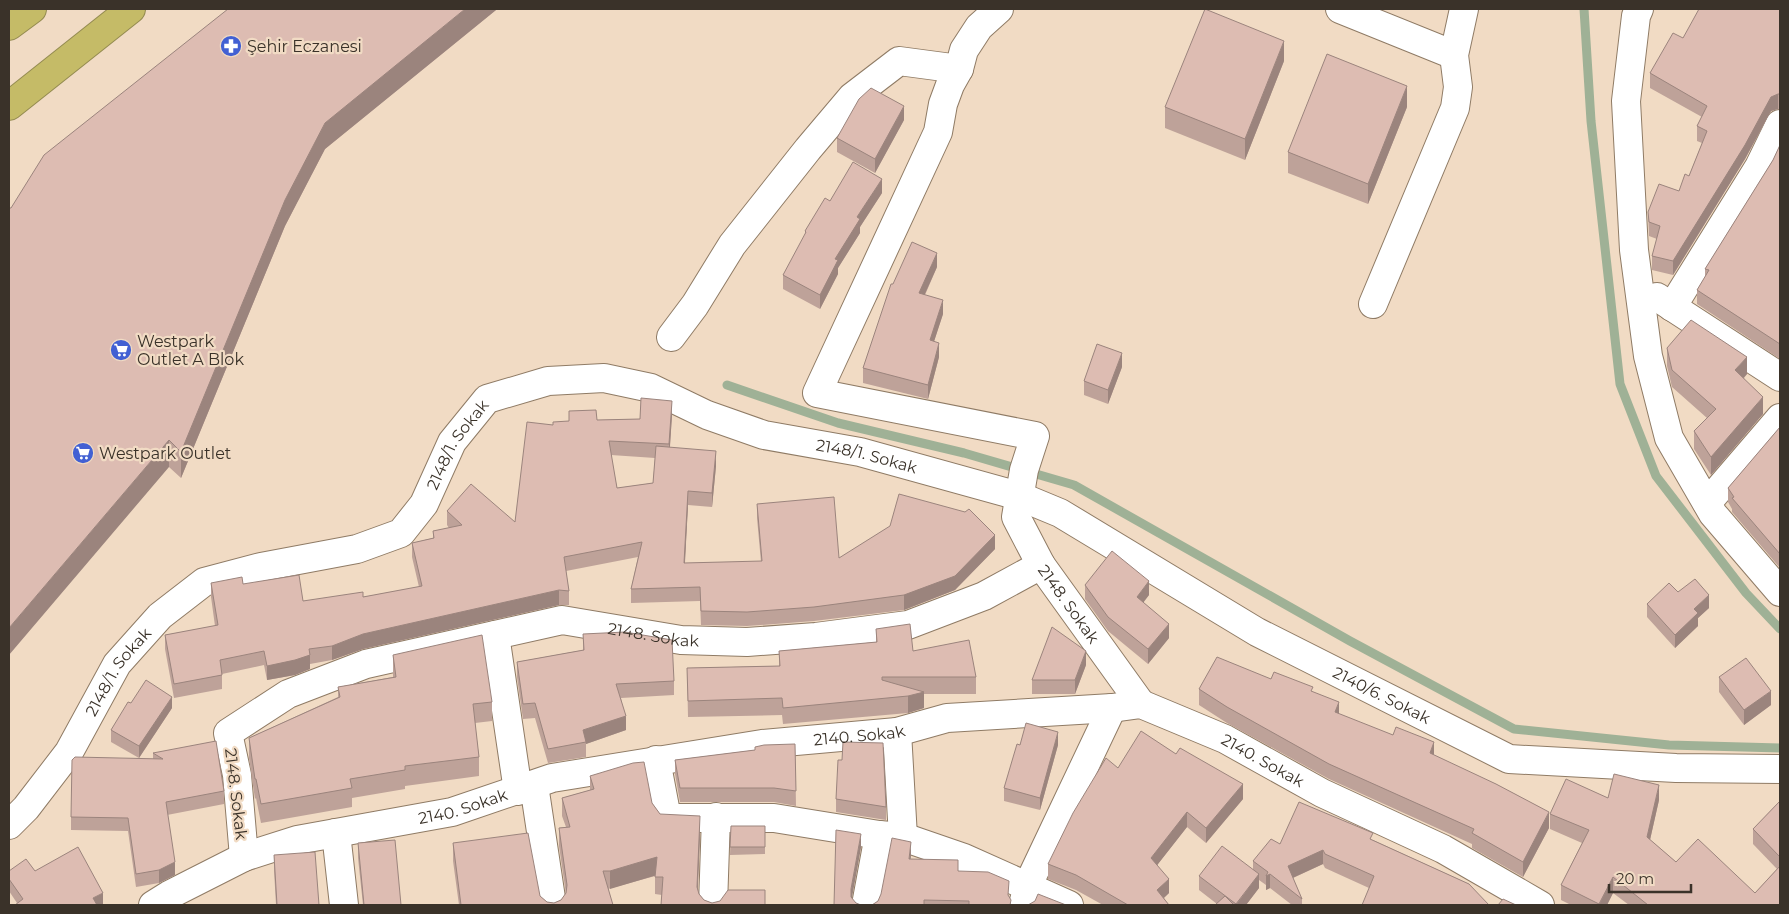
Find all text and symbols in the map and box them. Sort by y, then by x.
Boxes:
pharmacy icon: Şehir Eczanesi [219,34,243,58]
place label: Şehir Eczanesi [247,37,362,56]
place label: Westpark Outlet A Blok [137,332,244,369]
supermarket icon: Westpark Outlet A Blok [109,338,133,362]
street label: 2148/1. Sokak [422,395,493,493]
street label: 2148/1. Sokak [815,435,920,477]
supermarket icon: Westpark Outlet [71,441,95,465]
place label: Westpark Outlet [99,444,232,463]
street label: 2148. Sokak [1034,561,1104,647]
street label: 2148. Sokak [607,618,700,650]
street label: 2148/1. Sokak [81,623,155,719]
street label: 2140/6. Sokak [1330,662,1434,728]
street label: 2140. Sokak [813,721,908,749]
street label: 2140. Sokak [1218,730,1308,791]
street label: 2148. Sokak [221,747,251,841]
street label: 2140. Sokak [417,784,510,827]
scale bar [1609,862,1692,894]
text: 20 m [1616,869,1654,888]

